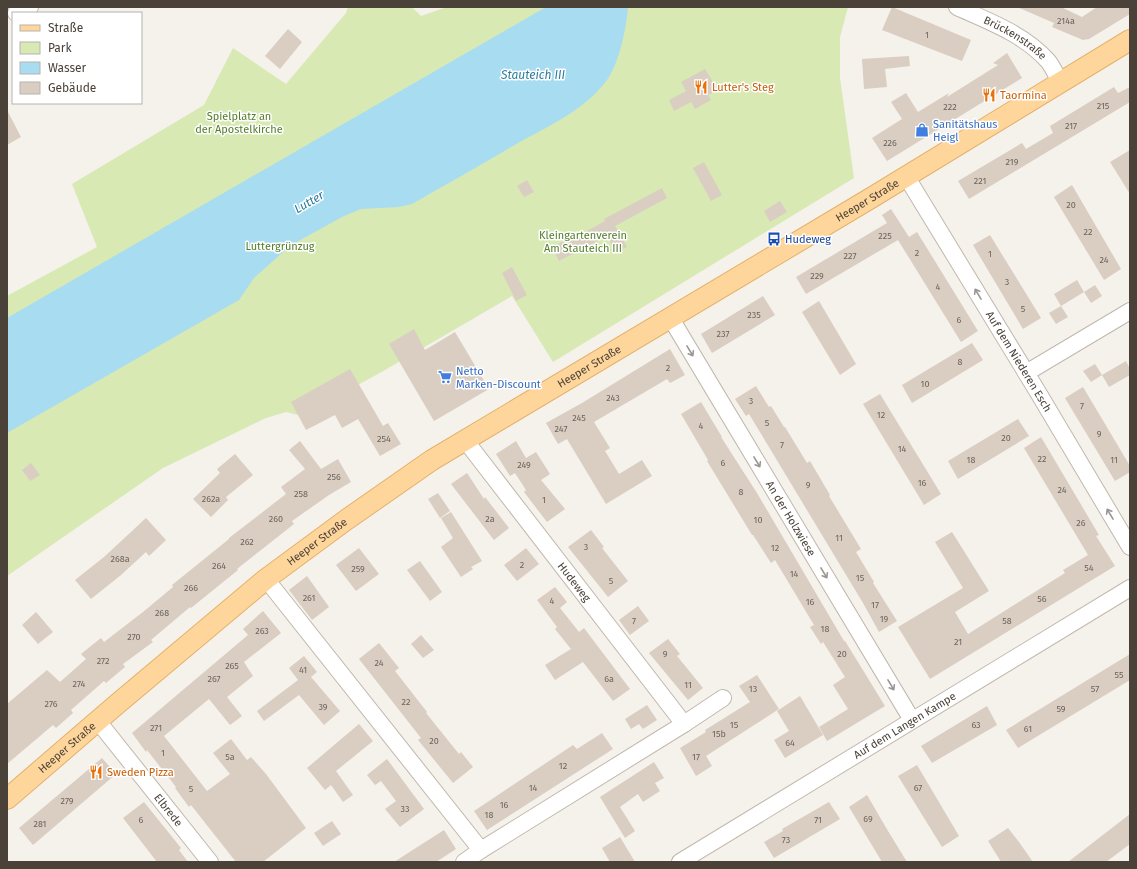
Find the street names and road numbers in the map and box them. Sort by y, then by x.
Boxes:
street label: Brückenstraße [982,13,1049,62]
street label: Heeper Straße [833,176,901,224]
street label: Auf dem Niederen Esch [983,309,1054,414]
street label: Heeper Straße [555,342,623,390]
street label: An der Holzwiese [763,478,819,559]
street label: Heeper Straße [284,515,349,568]
street label: Hudeweg [555,560,594,604]
street label: Auf dem Langen Kampe [851,689,958,761]
street label: Heeper Straße [35,719,98,776]
street label: Elbrede [152,791,186,829]

